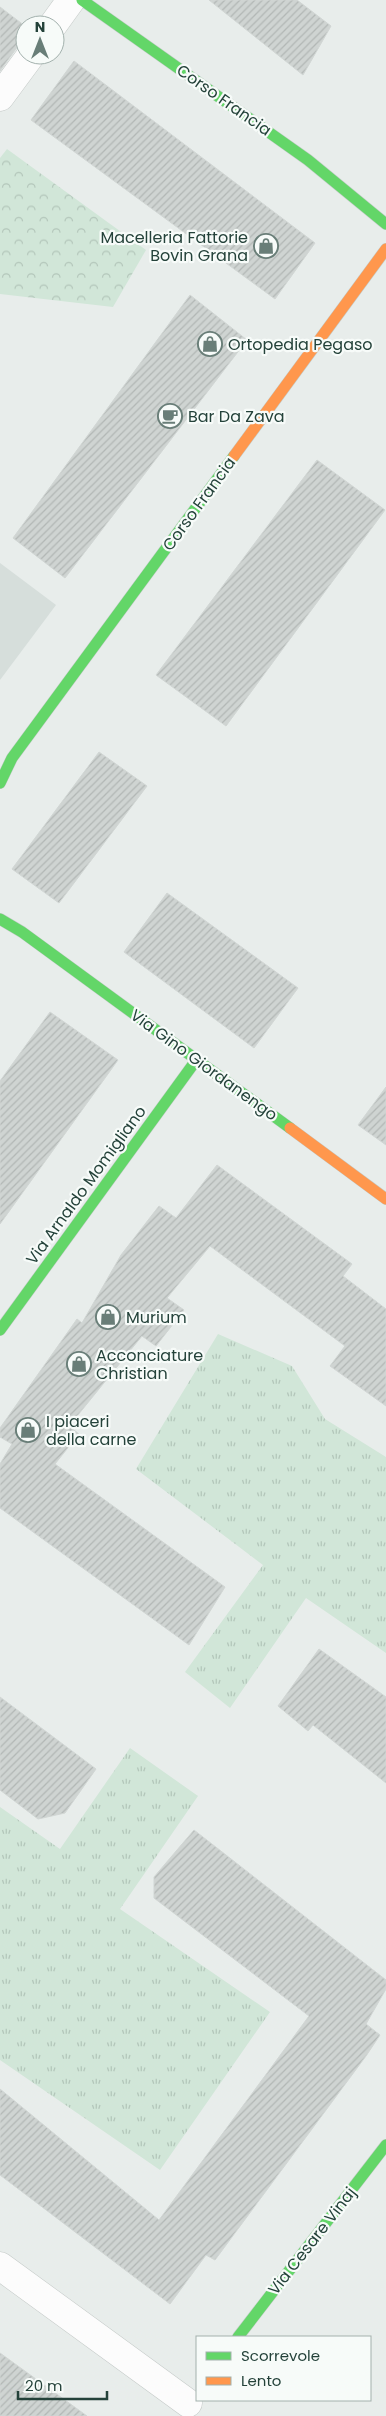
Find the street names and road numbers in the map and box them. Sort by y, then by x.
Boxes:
street label: Corso Francia [172,59,276,141]
street label: Corso Francia [157,452,241,556]
street label: Via Gino Giordanengo [126,1004,282,1126]
street label: Via Arnaldo Momigliano [20,1101,152,1269]
street label: Via Cesare Vinaj [263,2182,361,2300]

